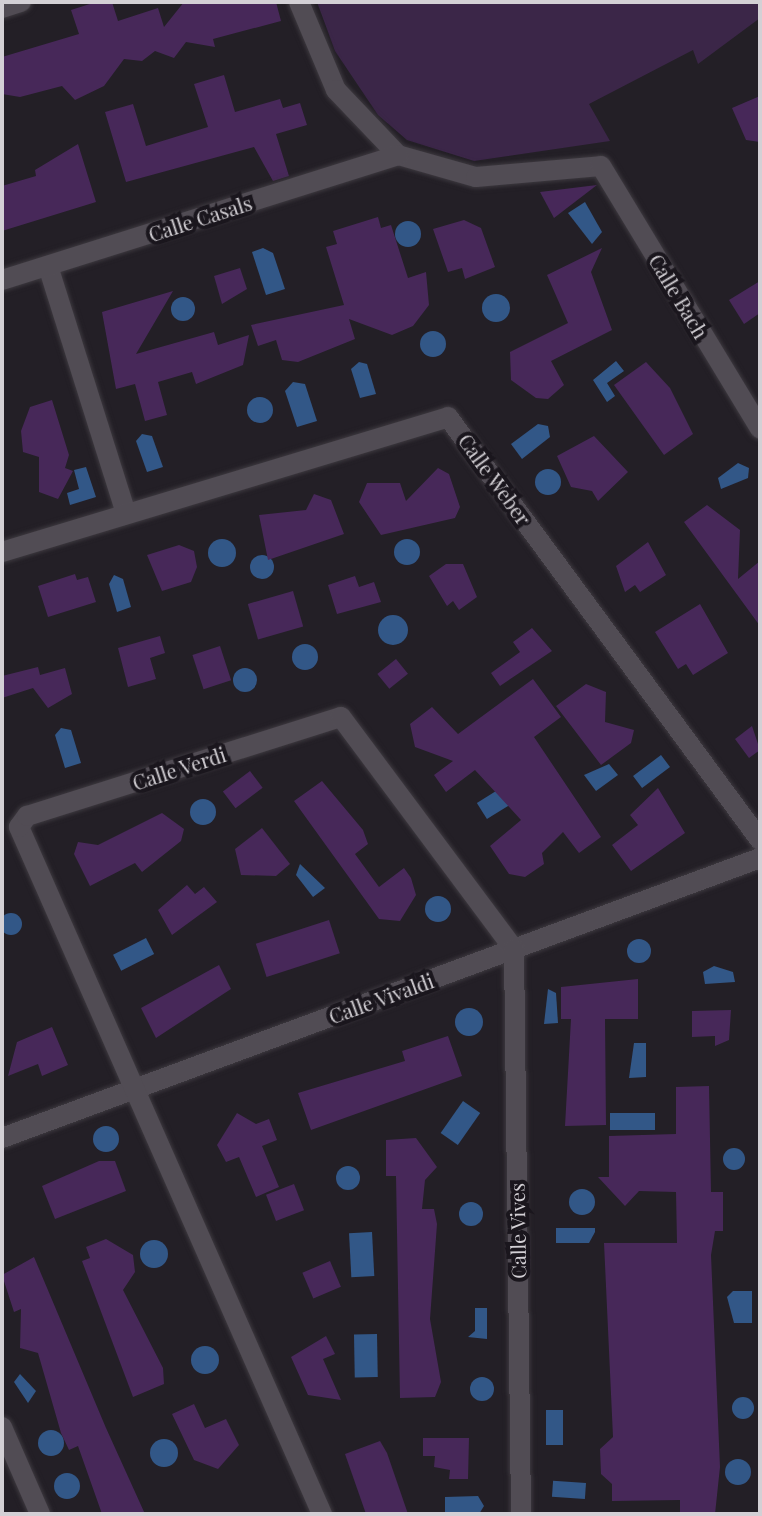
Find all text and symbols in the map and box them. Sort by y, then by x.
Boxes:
street label: Calle Casals [145,190,255,246]
street label: Calle Bach [645,250,713,342]
street label: Calle Weber [454,429,536,529]
street label: Calle Verdi [129,742,229,794]
street label: Calle Vivaldi [325,968,437,1028]
street label: Calle Vives [504,1182,530,1280]

